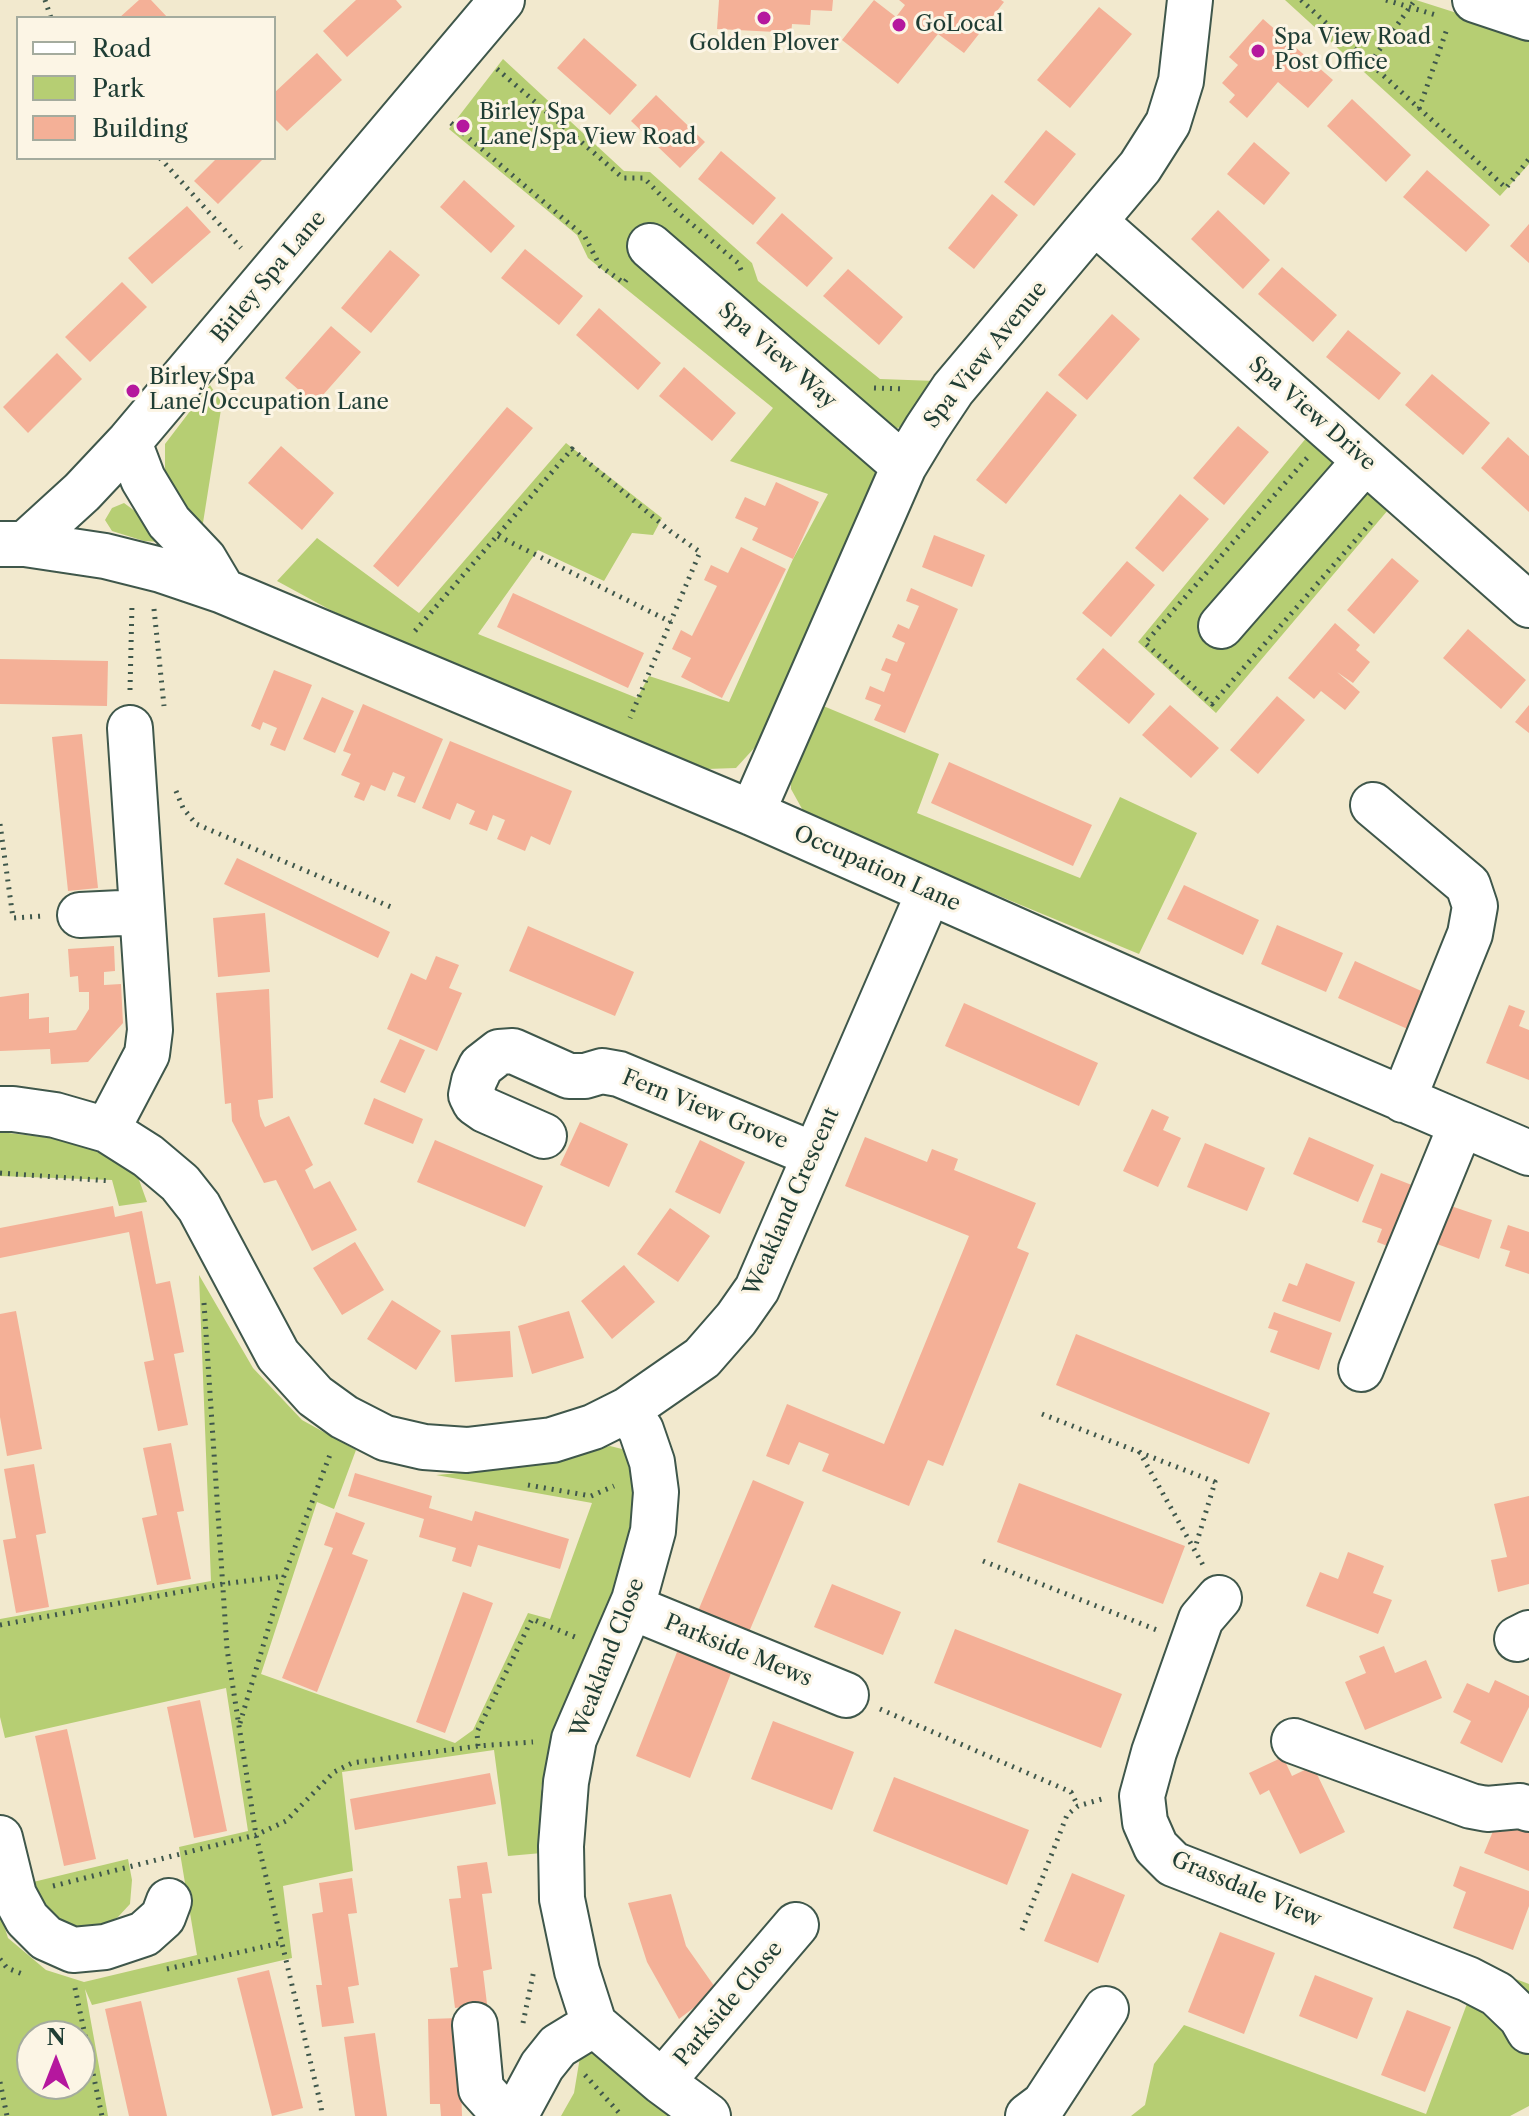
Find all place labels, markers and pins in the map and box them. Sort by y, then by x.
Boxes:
marker: Golden Plover [755,9,773,27]
place label: GoLocal [915,12,1003,38]
marker: GoLocal [890,16,908,34]
place label: Spa View Road Post Office [1274,25,1431,76]
place label: Golden Plover [689,31,839,57]
marker: Spa View Road Post Office [1249,42,1267,60]
place label: Birley Spa Lane/Spa View Road [479,100,696,152]
marker: Birley Spa Lane/Spa View Road [454,117,472,135]
place label: Birley Spa Lane/Occupation Lane [149,365,389,416]
marker: Birley Spa Lane/Occupation Lane [124,382,142,400]

